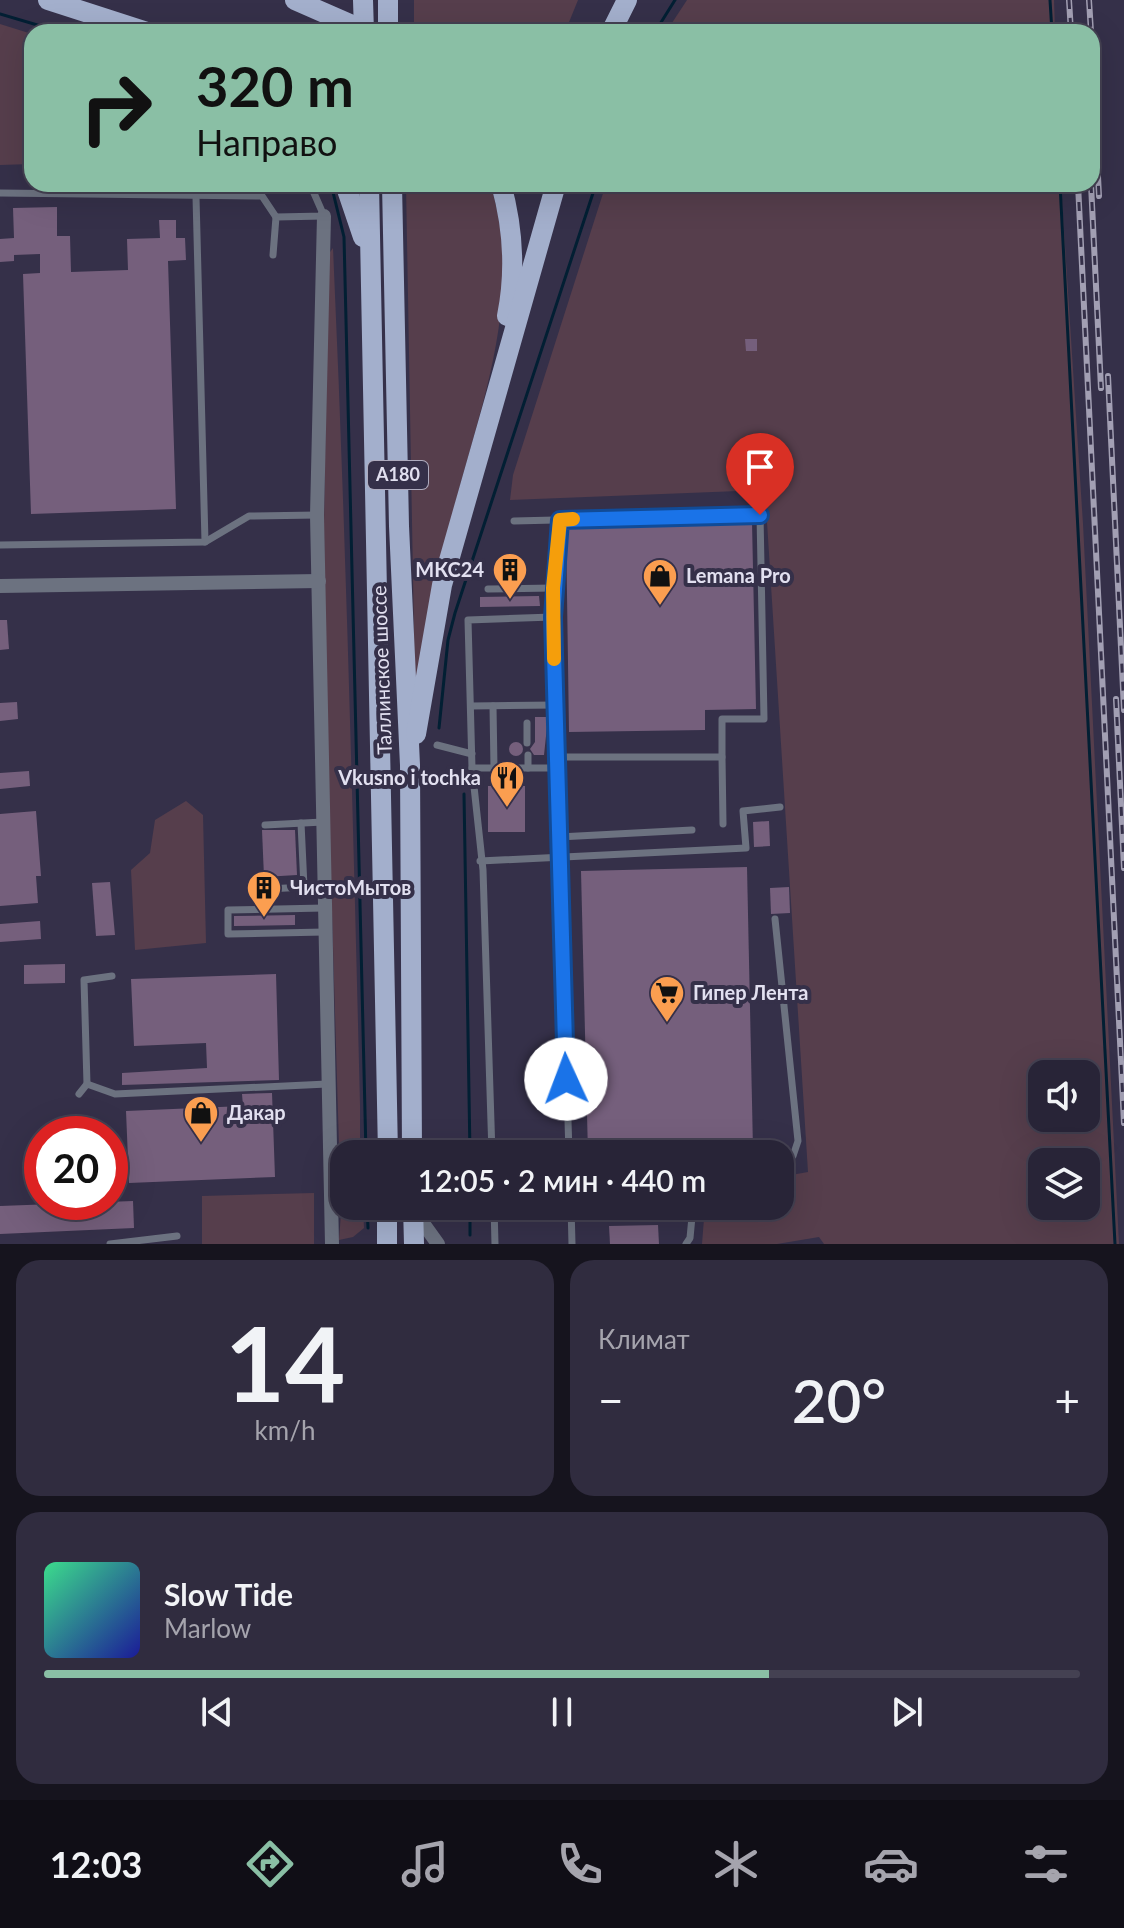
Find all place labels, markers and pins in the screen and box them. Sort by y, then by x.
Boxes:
pin [726,433,794,515]
building icon: МКС24 [491,551,529,601]
place label: МКС24 [415,557,484,581]
shop icon: Lemana Pro [641,557,679,607]
place label: Lemana Pro [686,563,791,587]
restaurant icon: Vkusno i tochka [488,759,526,809]
place label: Vkusno i tochka [337,765,481,789]
building icon: ЧистоМытов [245,869,283,919]
place label: ЧистоМытов [290,875,411,899]
supermarket icon: Гипер Лента [648,974,686,1024]
place label: Гипер Лента [693,980,809,1004]
shop icon: Дакар [182,1094,220,1144]
place label: Дакар [227,1100,286,1124]

